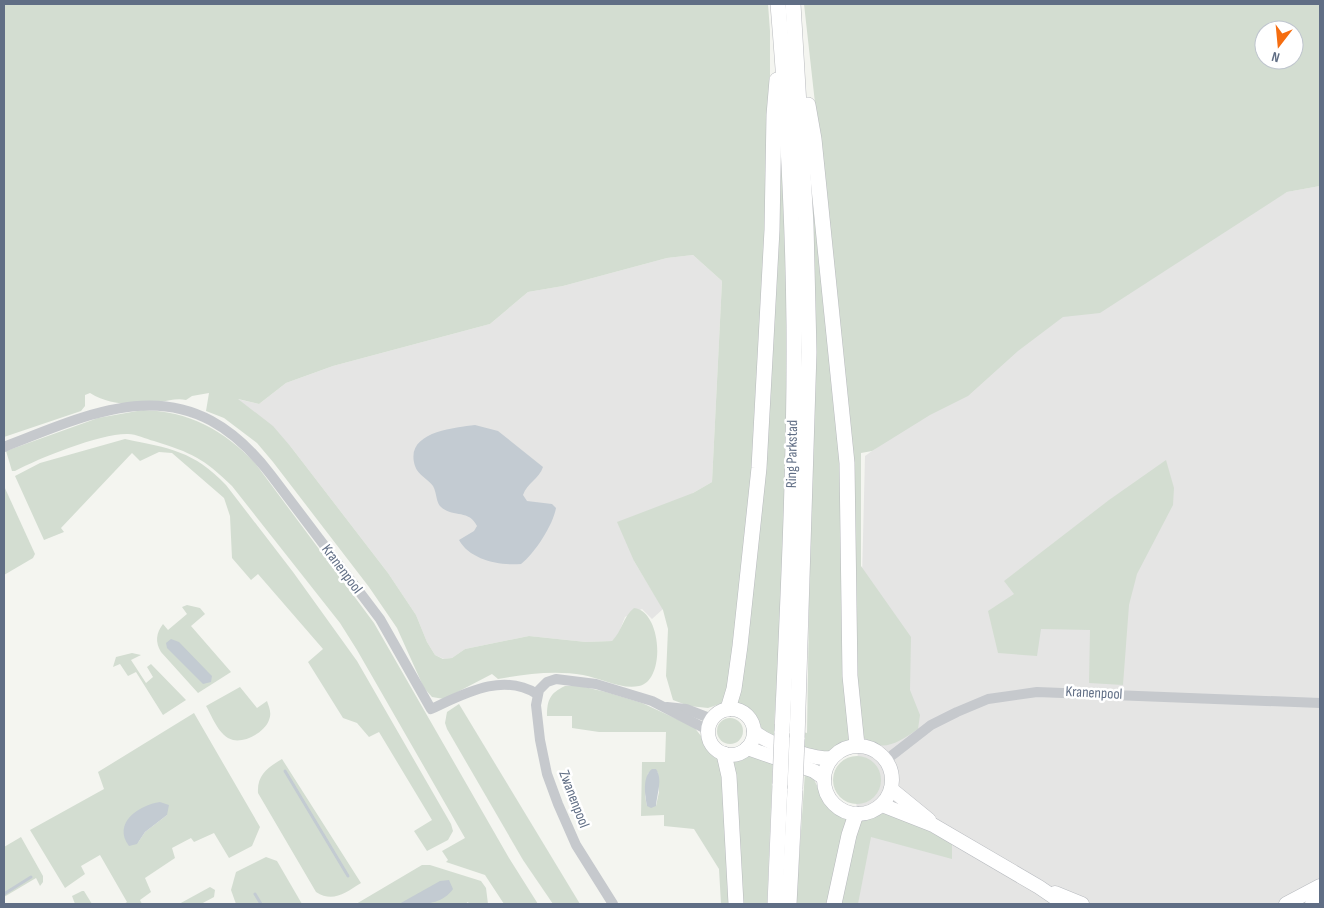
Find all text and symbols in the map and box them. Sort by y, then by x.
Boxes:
north arrow [1254,20,1304,70]
text: N [1270,48,1281,66]
street label: Ring Parkstad [782,420,802,488]
street label: Kranenpool [317,541,367,597]
street label: Kranenpool [1065,682,1123,704]
street label: Zwanenpool [554,767,594,831]

